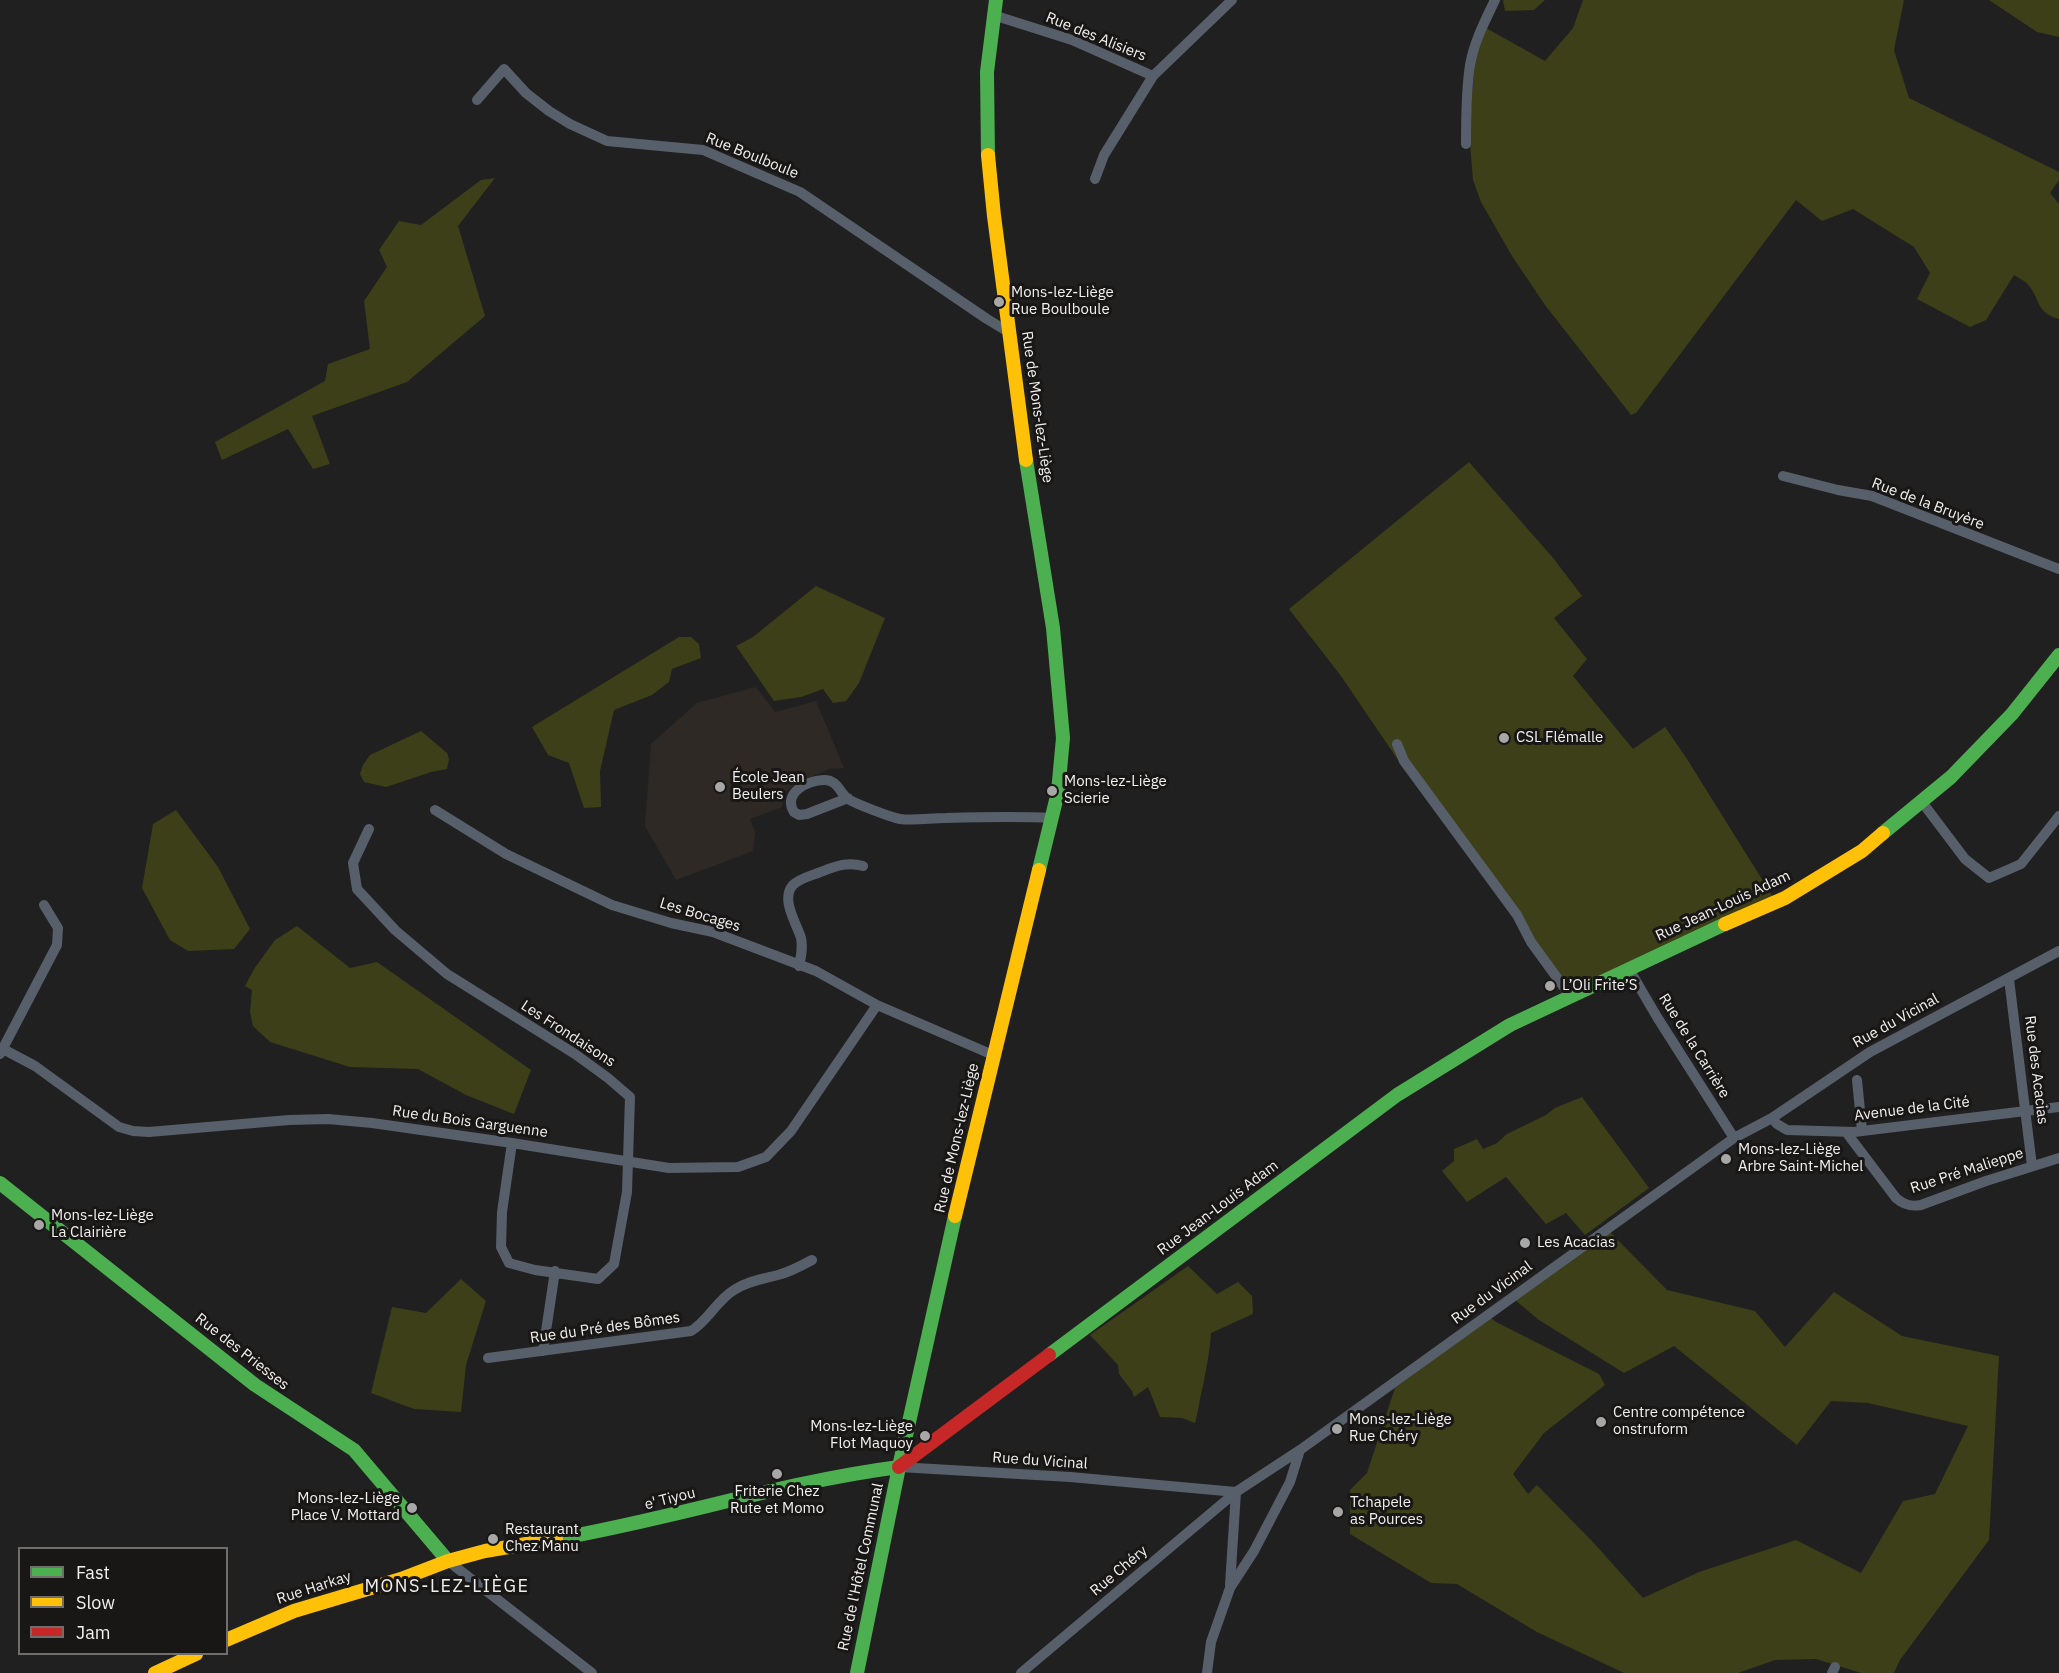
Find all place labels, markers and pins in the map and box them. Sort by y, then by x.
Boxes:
place label: Mons-lez-Liège Rue Boulboule [1011,284,1114,319]
marker: Mons-lez-Liège Rue Boulboule [992,295,1006,309]
place label: CSL Flémalle [1516,729,1603,747]
marker: CSL Flémalle [1497,731,1511,745]
place label: École Jean Beulers [732,769,805,804]
place label: Mons-lez-Liège Scierie [1064,773,1167,808]
marker: École Jean Beulers [713,780,727,794]
marker: Mons-lez-Liège Scierie [1045,784,1059,798]
place label: L’Oli Frite’S [1562,977,1638,995]
marker: L’Oli Frite’S [1543,979,1557,993]
place label: Mons-lez-Liège Arbre Saint-Michel [1738,1141,1863,1176]
marker: Mons-lez-Liège Arbre Saint-Michel [1719,1152,1733,1166]
place label: Mons-lez-Liège La Clairière [51,1207,154,1242]
marker: Mons-lez-Liège La Clairière [32,1218,46,1232]
place label: Les Acacias [1537,1234,1615,1252]
marker: Les Acacias [1518,1236,1532,1250]
place label: Centre compétence onstruform [1613,1404,1745,1439]
place label: Mons-lez-Liège Rue Chéry [1349,1411,1452,1446]
marker: Centre compétence onstruform [1594,1415,1608,1429]
place label: Mons-lez-Liège Flot Maquoy [810,1418,913,1453]
marker: Mons-lez-Liège Rue Chéry [1330,1422,1344,1436]
marker: Mons-lez-Liège Flot Maquoy [918,1429,932,1443]
marker: Friterie Chez Rute et Momo [770,1467,784,1481]
place label: Friterie Chez Rute et Momo [730,1483,824,1518]
place label: Mons-lez-Liège Place V. Mottard [291,1490,400,1525]
place label: Tchapele as Pources [1350,1494,1423,1529]
marker: Mons-lez-Liège Place V. Mottard [405,1501,419,1515]
marker: Tchapele as Pources [1331,1505,1345,1519]
place label: Restaurant Chez Manu [505,1521,579,1556]
marker: Restaurant Chez Manu [486,1532,500,1546]

